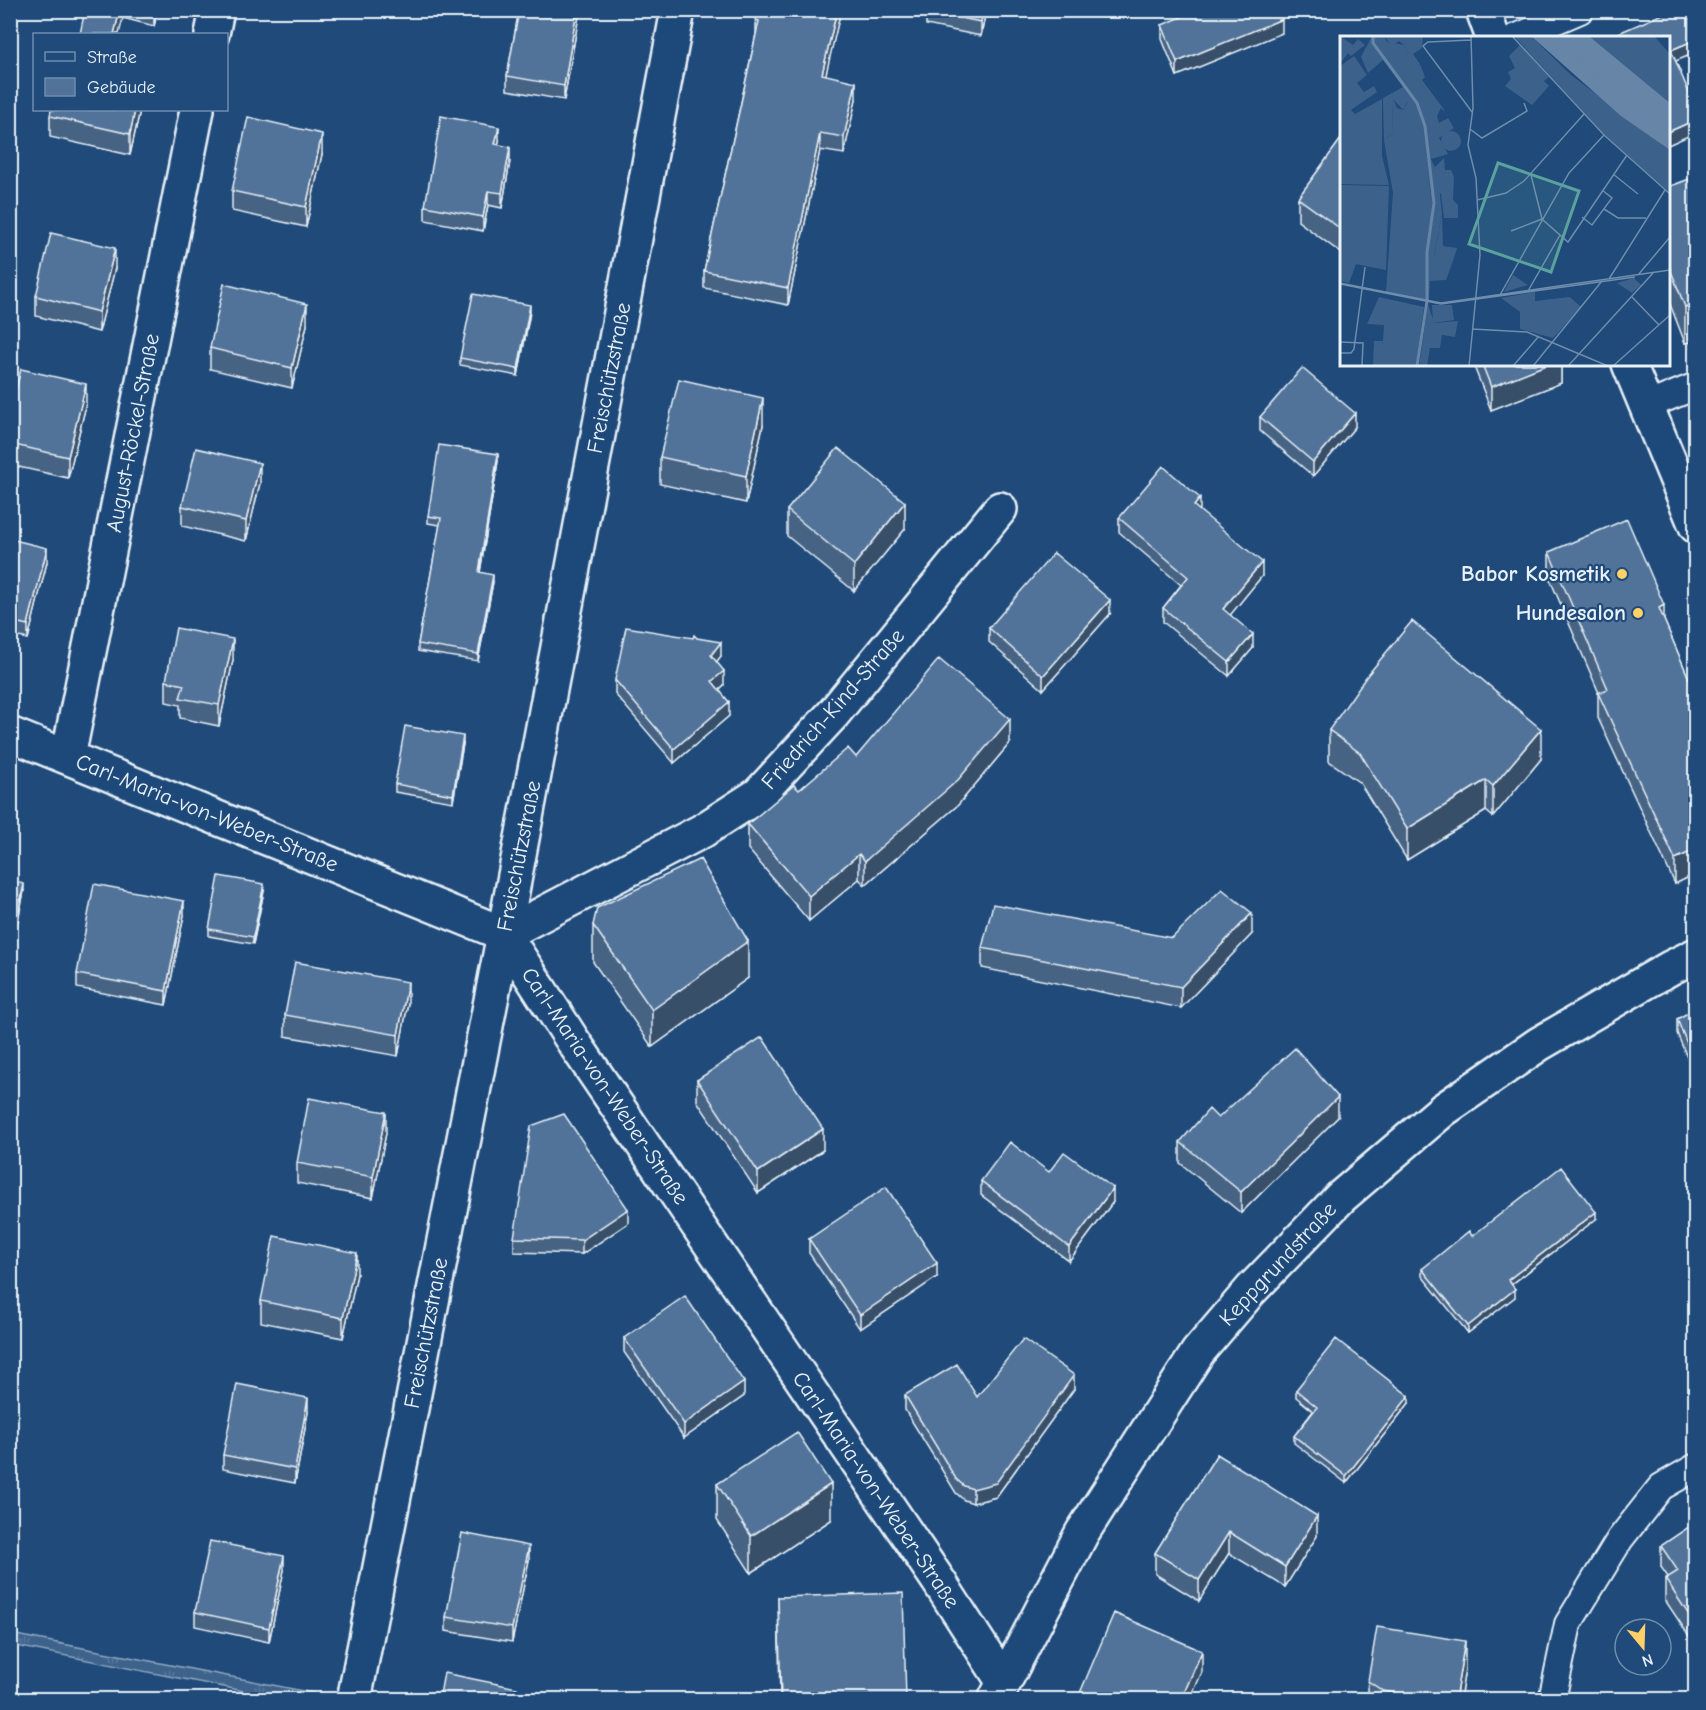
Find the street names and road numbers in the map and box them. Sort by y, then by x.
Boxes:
street label: Freischützstraße [582,300,636,456]
street label: August-Röckel-Straße [101,331,165,535]
street label: Friedrich-Kind-Straße [756,623,910,795]
street label: Carl-Maria-von-Weber-Straße [72,748,342,878]
street label: Freischützstraße [492,778,546,934]
street label: Carl-Maria-von-Weber-Straße [516,962,694,1210]
street label: Keppgrundstraße [1214,1197,1342,1331]
street label: Freischützstraße [399,1255,453,1411]
street label: Carl-Maria-von-Weber-Straße [787,1366,965,1614]

